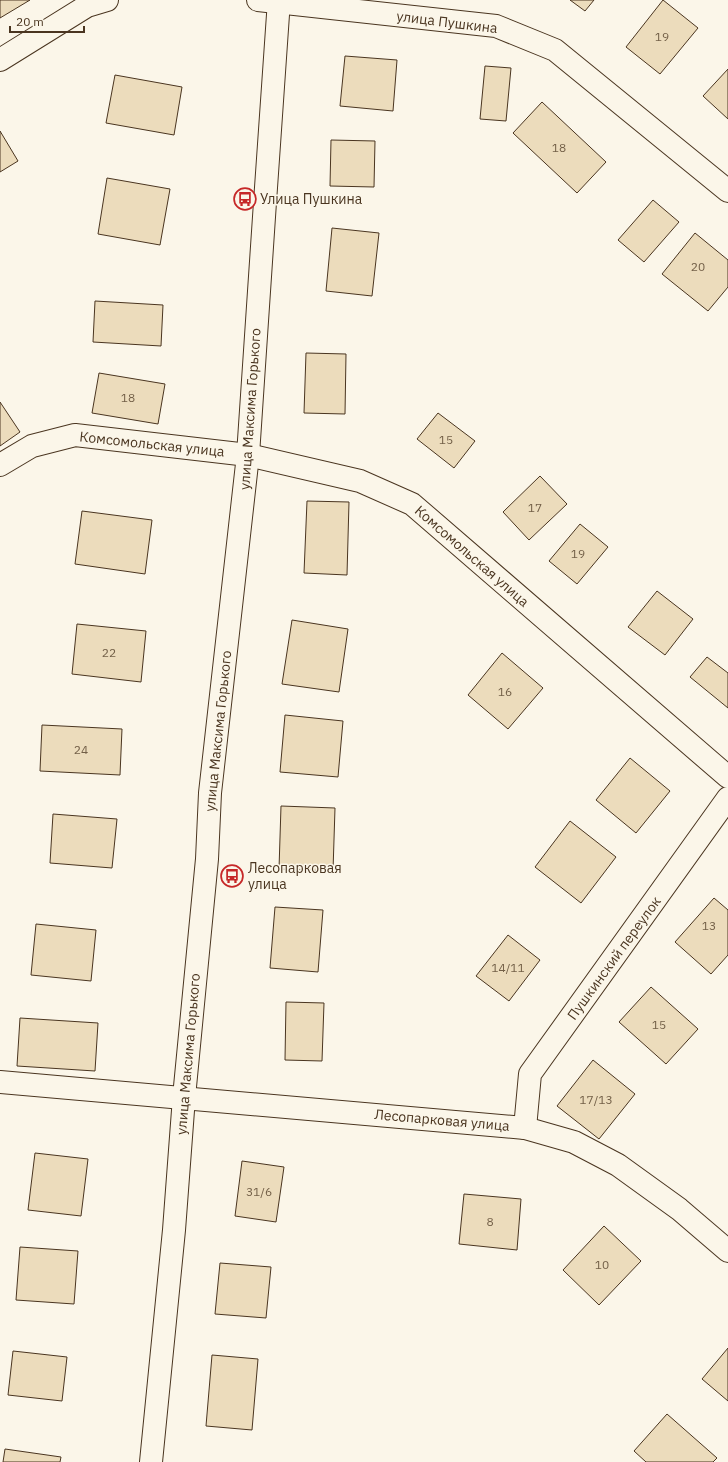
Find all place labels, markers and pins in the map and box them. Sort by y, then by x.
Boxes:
bus stop icon: Улица Пушкина [232,186,258,212]
place label: Улица Пушкина [260,190,363,208]
place label: Лесопарковая улица [248,859,342,893]
bus stop icon: Лесопарковая улица [219,863,245,889]

